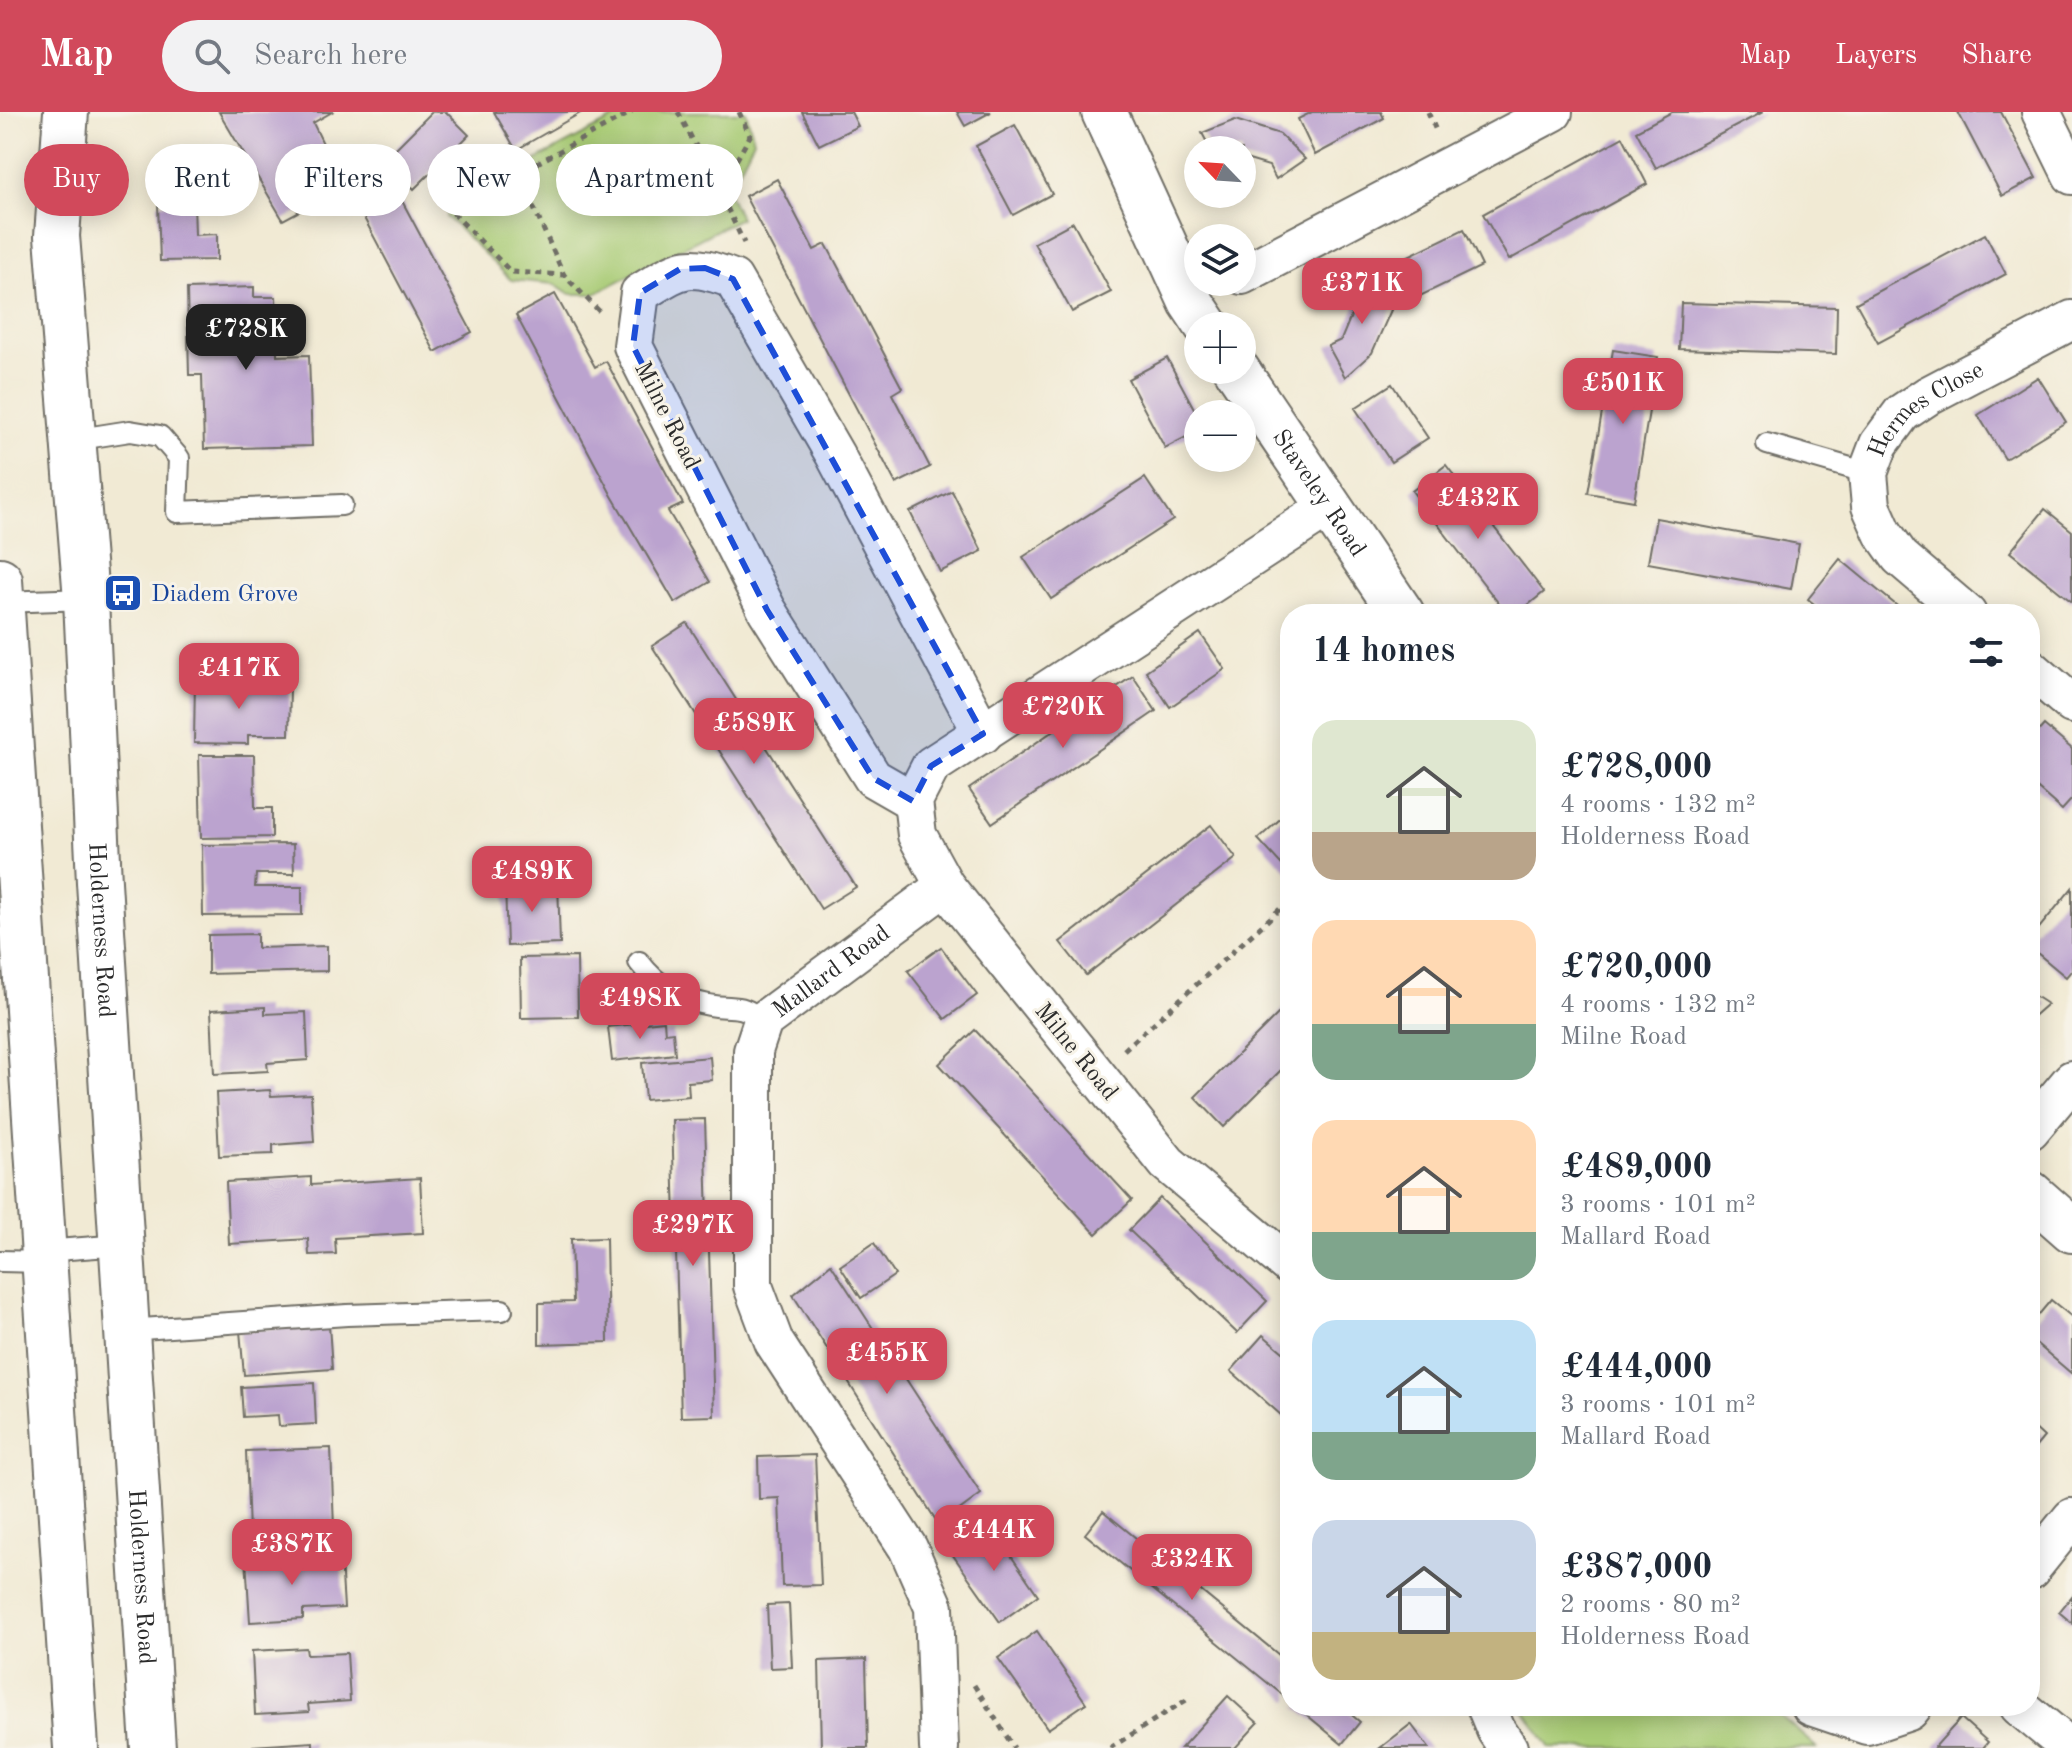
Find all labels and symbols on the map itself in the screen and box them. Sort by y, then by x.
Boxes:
north arrow [1184,136,1256,208]
pin: £371K [1306,258,1418,326]
pin: £728K [190,304,302,372]
street label: Milne Road [629,358,704,474]
pin: £501K [1567,358,1679,426]
street label: Hermes Close [1865,359,1988,461]
street label: Staveley Road [1267,426,1370,562]
pin: £432K [1422,473,1534,541]
bus stop icon: Diadem Grove [102,572,144,614]
place label: Diadem Grove [151,583,298,607]
pin: £417K [183,643,295,711]
pin: £720K [1007,682,1119,750]
pin: £589K [698,698,810,766]
street label: Holderness Road [83,842,117,1019]
pin: £489K [476,846,588,914]
street label: Mallard Road [769,921,895,1024]
pin: £498K [584,973,696,1041]
street label: Milne Road [1029,999,1122,1105]
pin: £297K [637,1200,749,1268]
pin: £455K [831,1328,943,1396]
street label: Holderness Road [123,1489,158,1665]
pin: £444K [938,1505,1050,1573]
pin: £387K [236,1519,348,1587]
pin: £324K [1136,1534,1248,1602]

